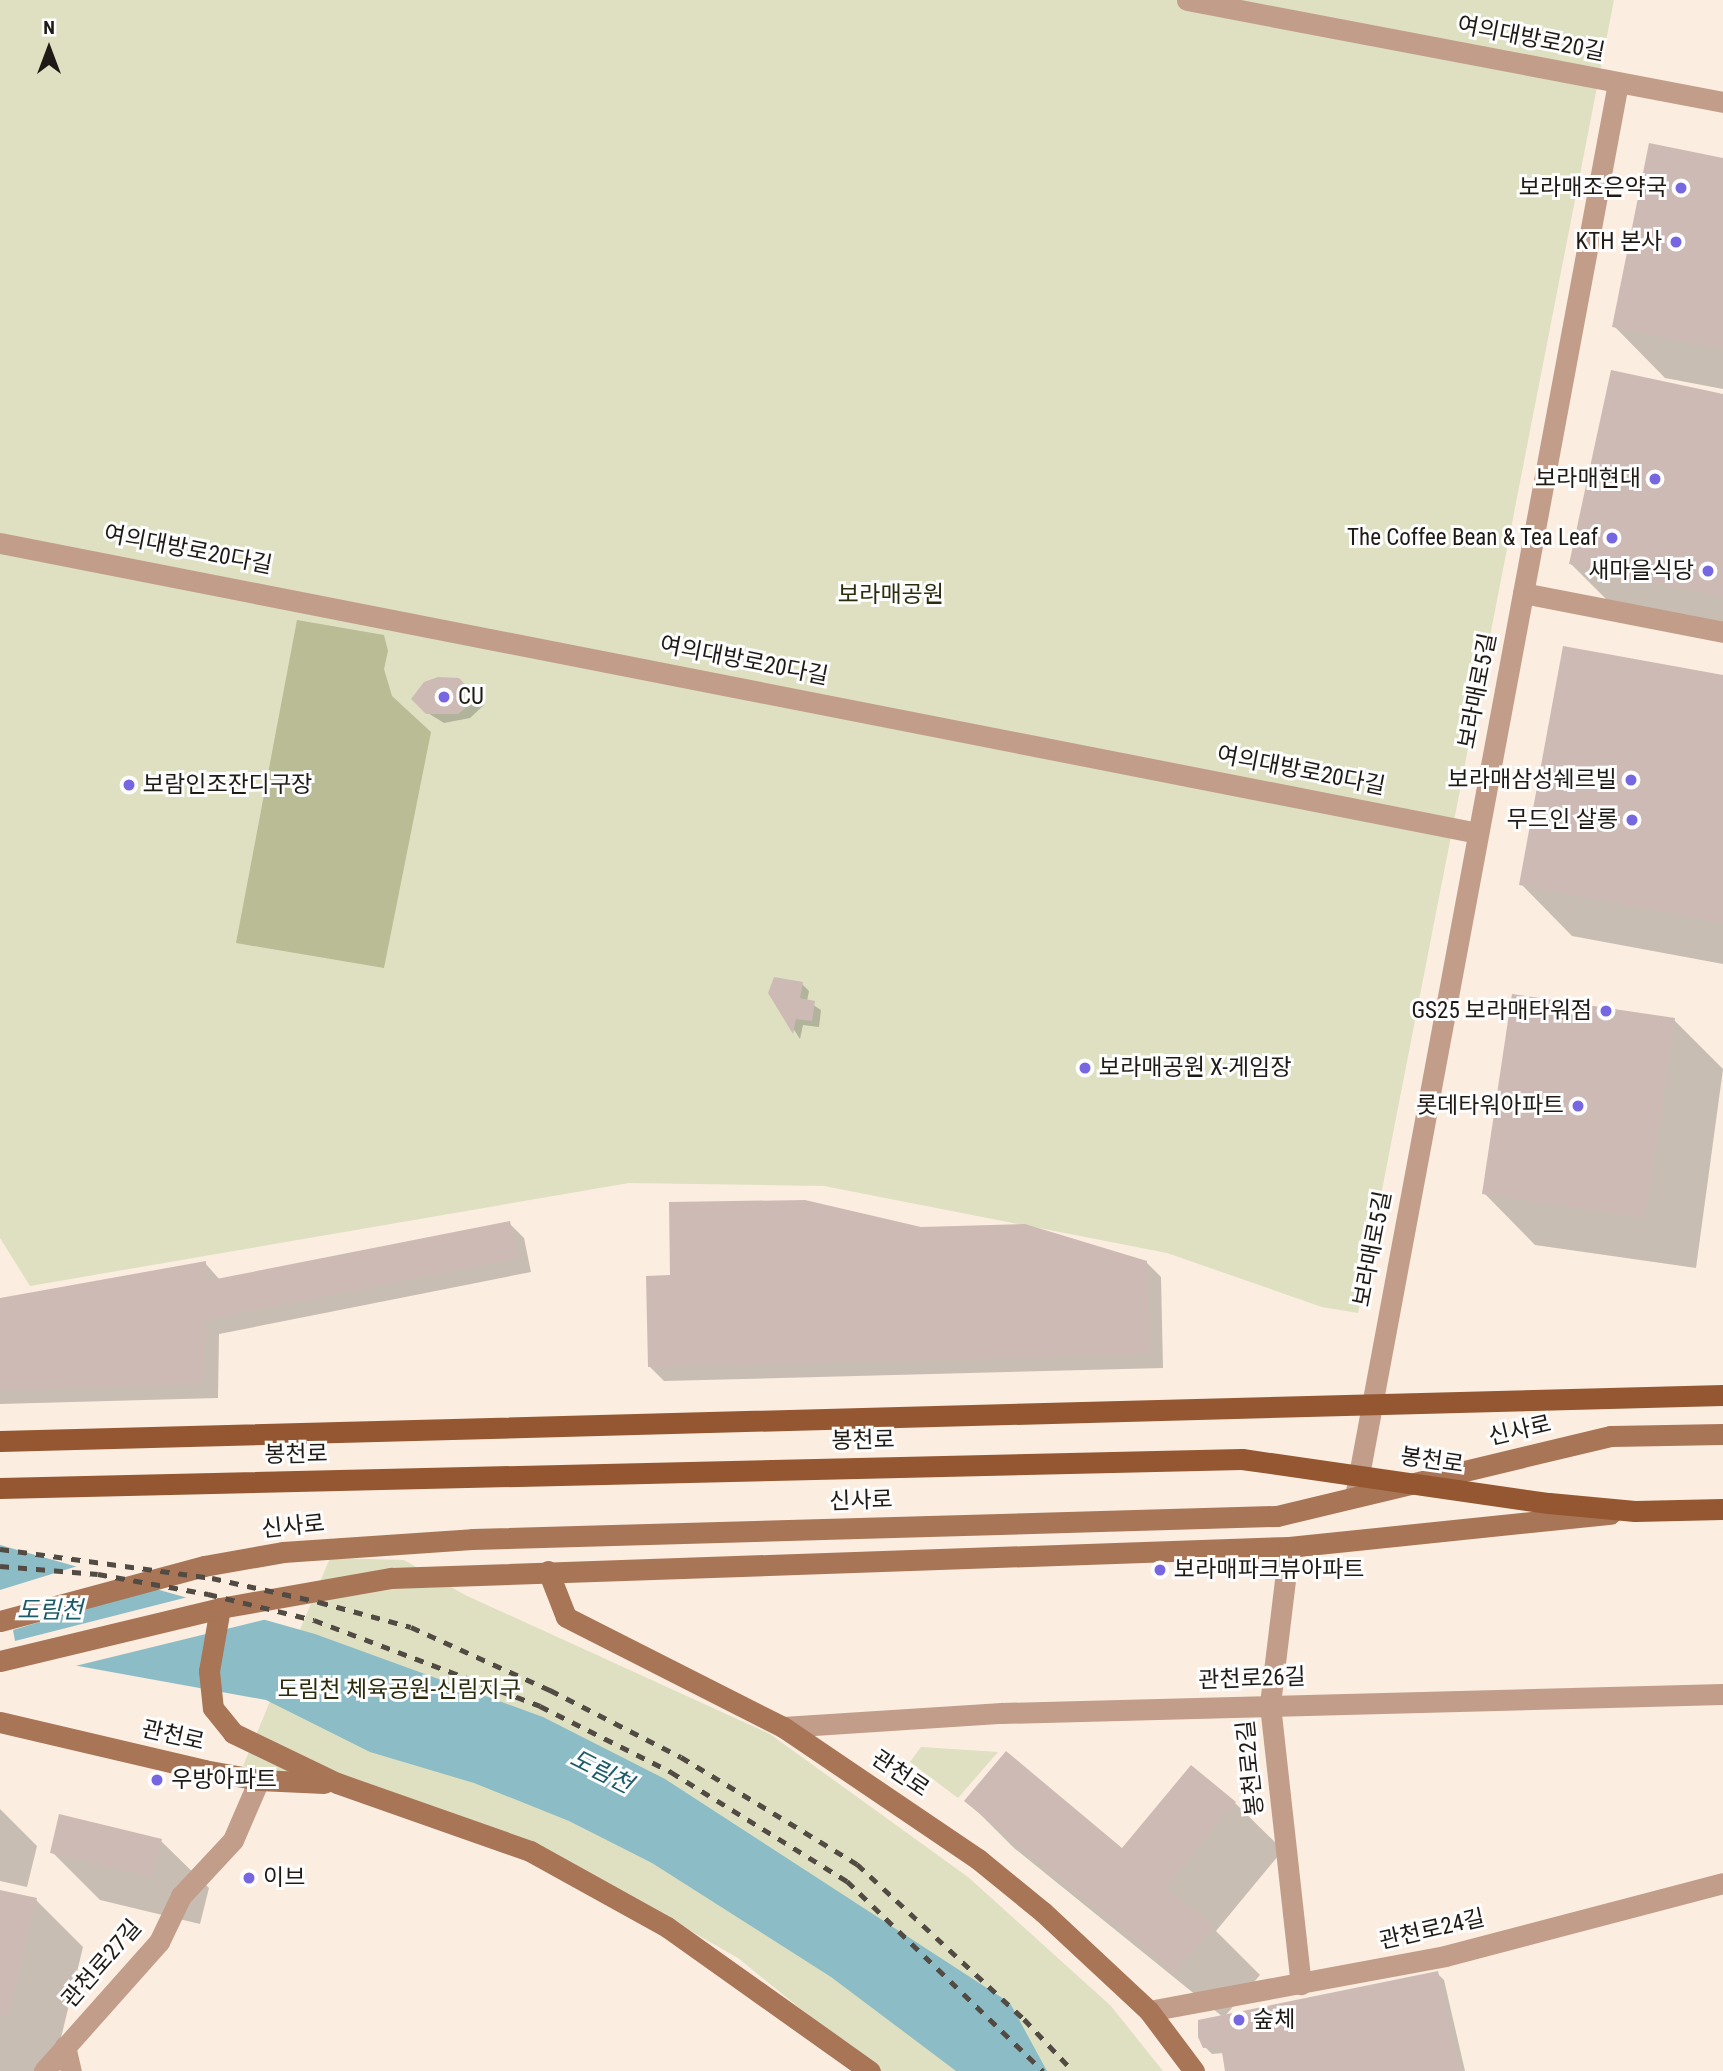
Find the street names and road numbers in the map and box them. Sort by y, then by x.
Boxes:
street label: 여의대방로20길 [1455,11,1607,67]
street label: 여의대방로20다길 [102,520,274,580]
street label: 여의대방로20다길 [658,631,830,691]
street label: 보라매로5길 [1453,631,1503,751]
street label: 여의대방로20다길 [1215,741,1387,801]
street label: 보라매로5길 [1348,1189,1398,1309]
street label: 신사로 [1486,1410,1554,1452]
street label: 봉천로 [831,1427,895,1455]
street label: 봉천로 [264,1441,328,1469]
street label: 봉천로 [1399,1443,1465,1479]
street label: 신사로 [829,1486,893,1516]
street label: 신사로 [260,1510,326,1544]
street label: 관천로26길 [1198,1663,1306,1695]
street label: 관천로 [139,1715,207,1757]
street label: 봉천로2길 [1232,1719,1270,1817]
street label: 관천로 [866,1745,934,1803]
street label: 관천로24길 [1377,1904,1487,1956]
street label: 관천로27길 [56,1914,148,2014]

